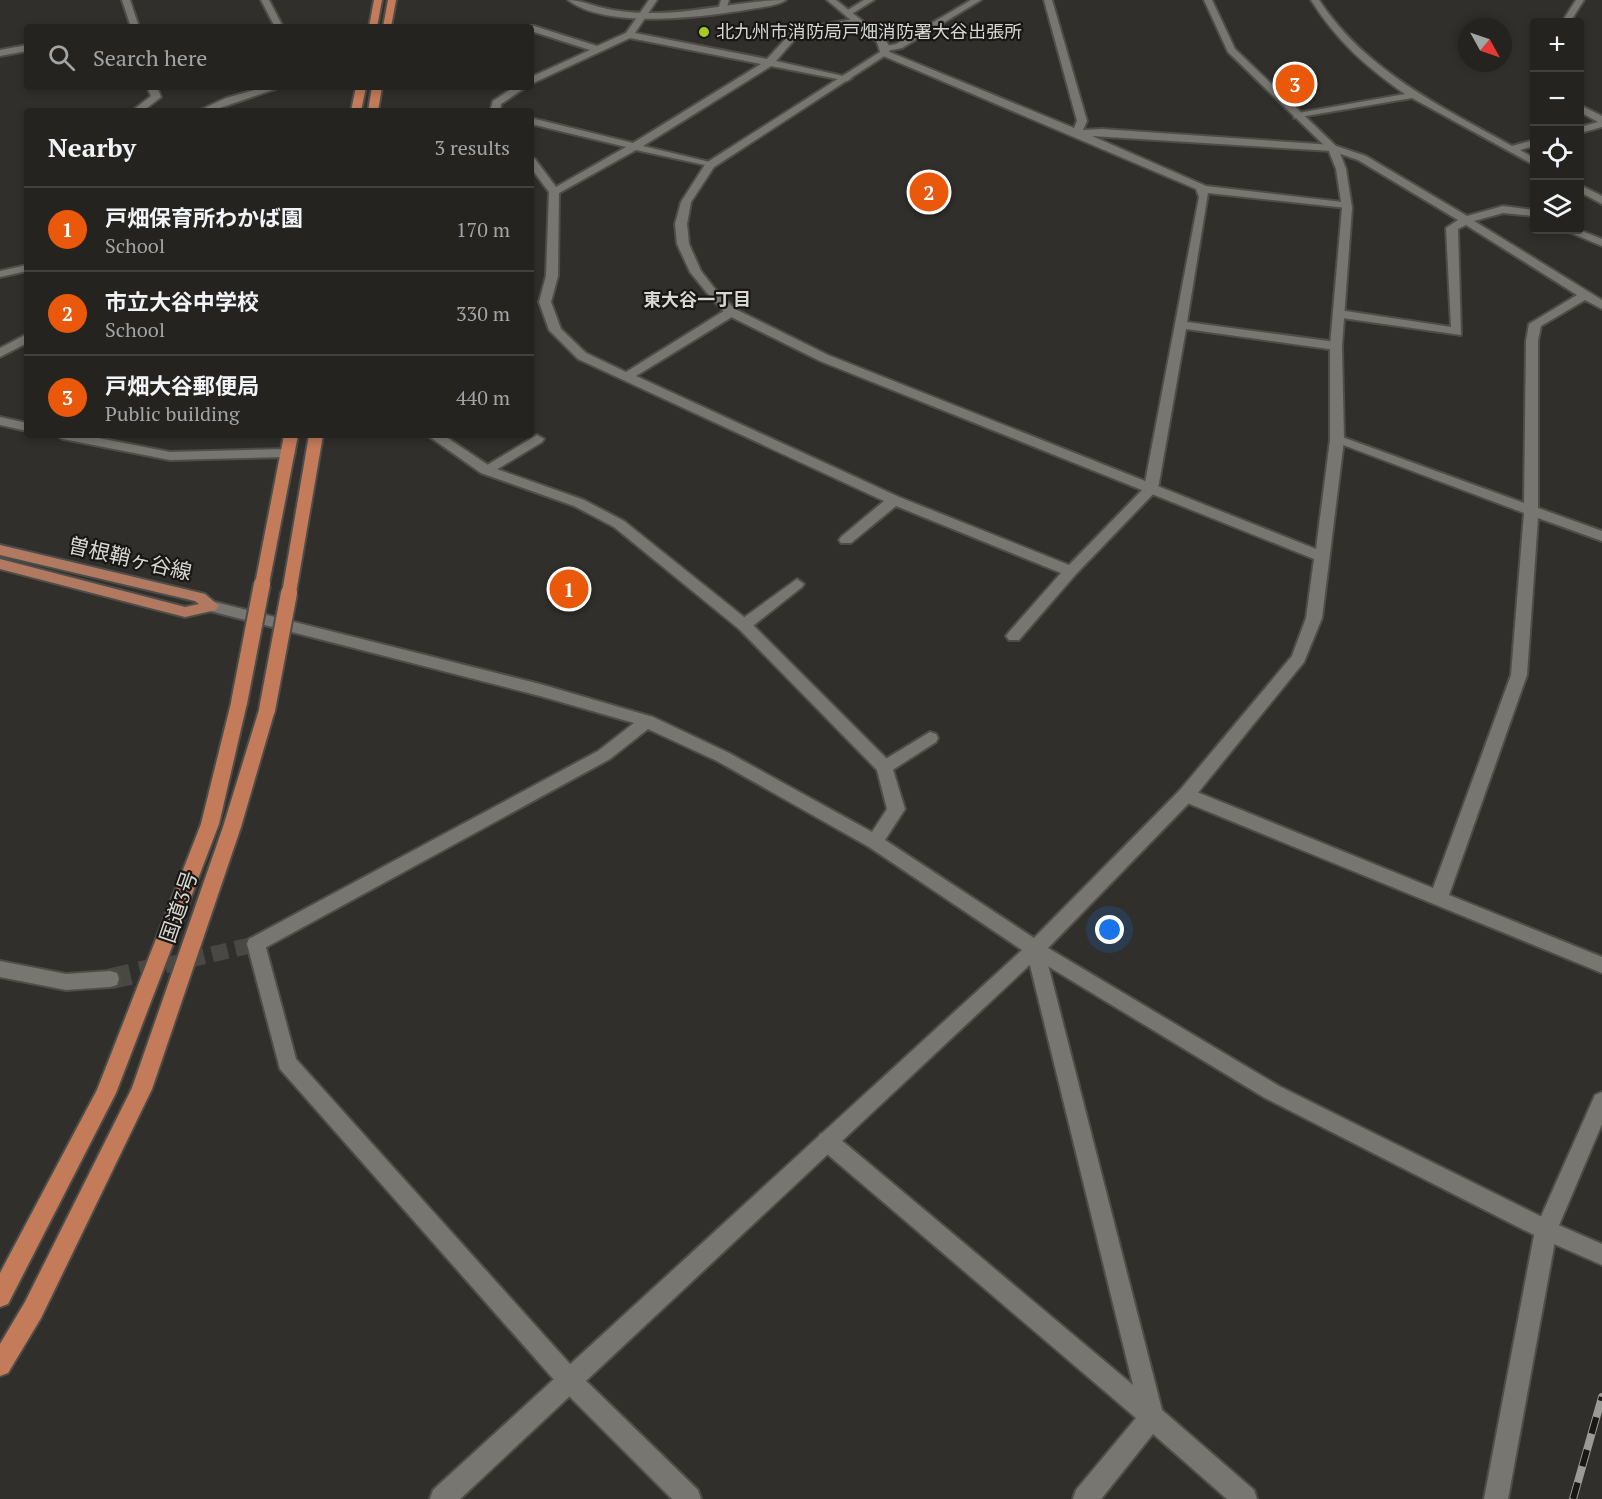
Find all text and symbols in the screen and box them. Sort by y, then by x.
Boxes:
north arrow [1458,18,1512,72]
map controls [1530,18,1584,234]
button: + [1530,18,1584,72]
place label: 北九州市消防局戸畑消防署大谷出張所 [716,19,1022,43]
search box [24,24,534,90]
marker: 北九州市消防局戸畑消防署大谷出張所 [697,25,711,39]
icon: search [45,41,78,74]
text: Search here [93,43,207,72]
pin: 3 [1276,62,1314,106]
button: − [1530,72,1584,126]
button: locate [1530,126,1584,180]
text: Nearby [48,130,136,164]
text: 3 results [435,134,510,161]
pin: 2 [910,170,948,214]
button: layers [1530,180,1584,234]
text: 戸畑保育所わかば園 [105,203,303,232]
text: 1 [62,216,73,243]
text: 170 m [456,216,510,243]
text: School [105,232,165,259]
text: 市立大谷中学校 [105,287,259,316]
district label: 東大谷一丁目 [643,287,751,311]
text: 2 [62,300,73,327]
text: 330 m [456,300,510,327]
text: School [105,316,165,343]
text: 戸畑大谷郵便局 [105,371,259,400]
text: 3 [62,384,73,411]
text: 440 m [456,384,510,411]
text: Public building [105,400,239,427]
street label: 曽根鞘ヶ谷線 [66,530,195,586]
pin: 1 [550,566,588,612]
street label: 国道3号 [153,867,203,946]
your location [1095,915,1124,944]

